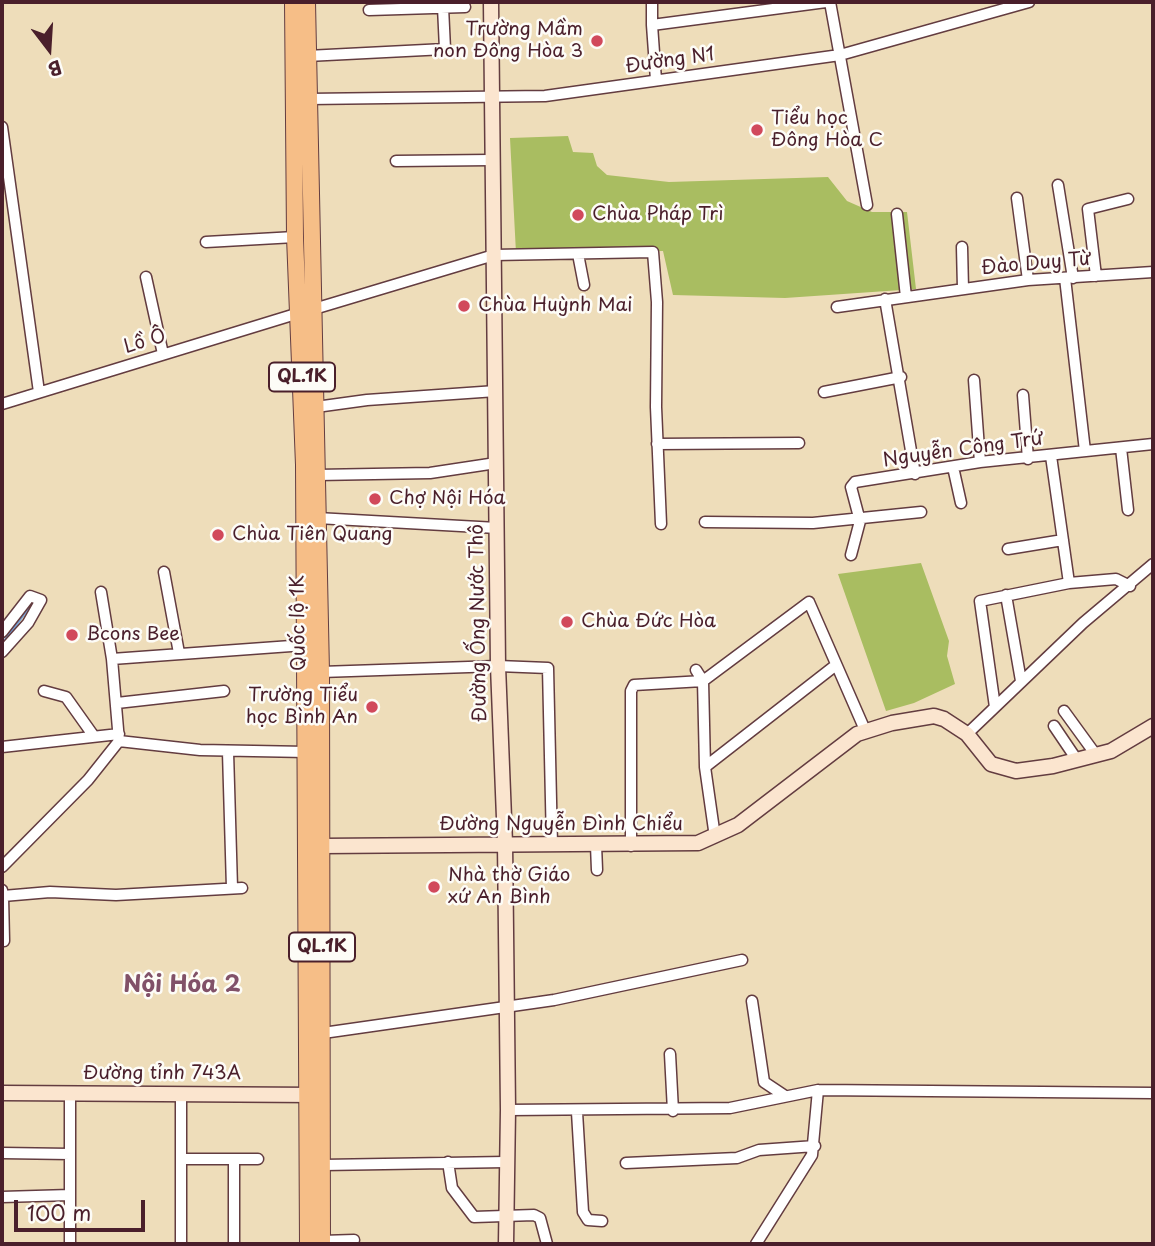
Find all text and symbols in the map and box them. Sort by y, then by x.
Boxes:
north arrow [14,14,84,84]
place label: Trường Mầm non Đông Hòa 3 [433,19,583,63]
marker: Trường Mầm non Đông Hòa 3 [589,33,605,49]
street label: Đường N1 [624,43,716,79]
text: B [45,54,65,84]
place label: Tiểu học Đông Hòa C [771,108,883,152]
marker: Tiểu học Đông Hòa C [749,122,765,138]
place label: Chùa Pháp Trì [592,204,723,226]
marker: Chùa Pháp Trì [570,207,586,223]
street label: Đào Duy Từ [980,248,1092,280]
place label: Chùa Huỳnh Mai [478,295,633,317]
marker: Chùa Huỳnh Mai [456,298,472,314]
street label: Lồ Ô [121,325,169,359]
road number: QL.1K [269,362,335,391]
street label: Nguyễn Công Trứ [882,427,1044,473]
place label: Chợ Nội Hóa [389,488,505,510]
marker: Chợ Nội Hóa [367,491,383,507]
place label: Chùa Tiên Quang [232,524,392,546]
street label: Đường Ống Nước Thô [466,524,492,722]
marker: Chùa Tiên Quang [210,527,226,543]
street label: Quốc lộ 1K [287,575,311,671]
place label: Chùa Đức Hòa [581,611,716,633]
marker: Chùa Đức Hòa [559,614,575,630]
place label: Bcons Bee [86,624,180,646]
marker: Bcons Bee [64,627,80,643]
place label: Trường Tiểu học Bình An [246,685,358,729]
marker: Trường Tiểu học Bình An [364,699,380,715]
street label: Đường Nguyễn Đình Chiểu [439,814,683,836]
place label: Nhà thờ Giáo xứ An Bình [448,865,570,909]
marker: Nhà thờ Giáo xứ An Bình [426,879,442,895]
road number: QL.1K [289,932,355,962]
district label: Nội Hóa 2 [123,972,241,1000]
street label: Đường tỉnh 743A [83,1063,241,1085]
scale bar [18,1186,149,1230]
text: 100 m [27,1196,91,1228]

